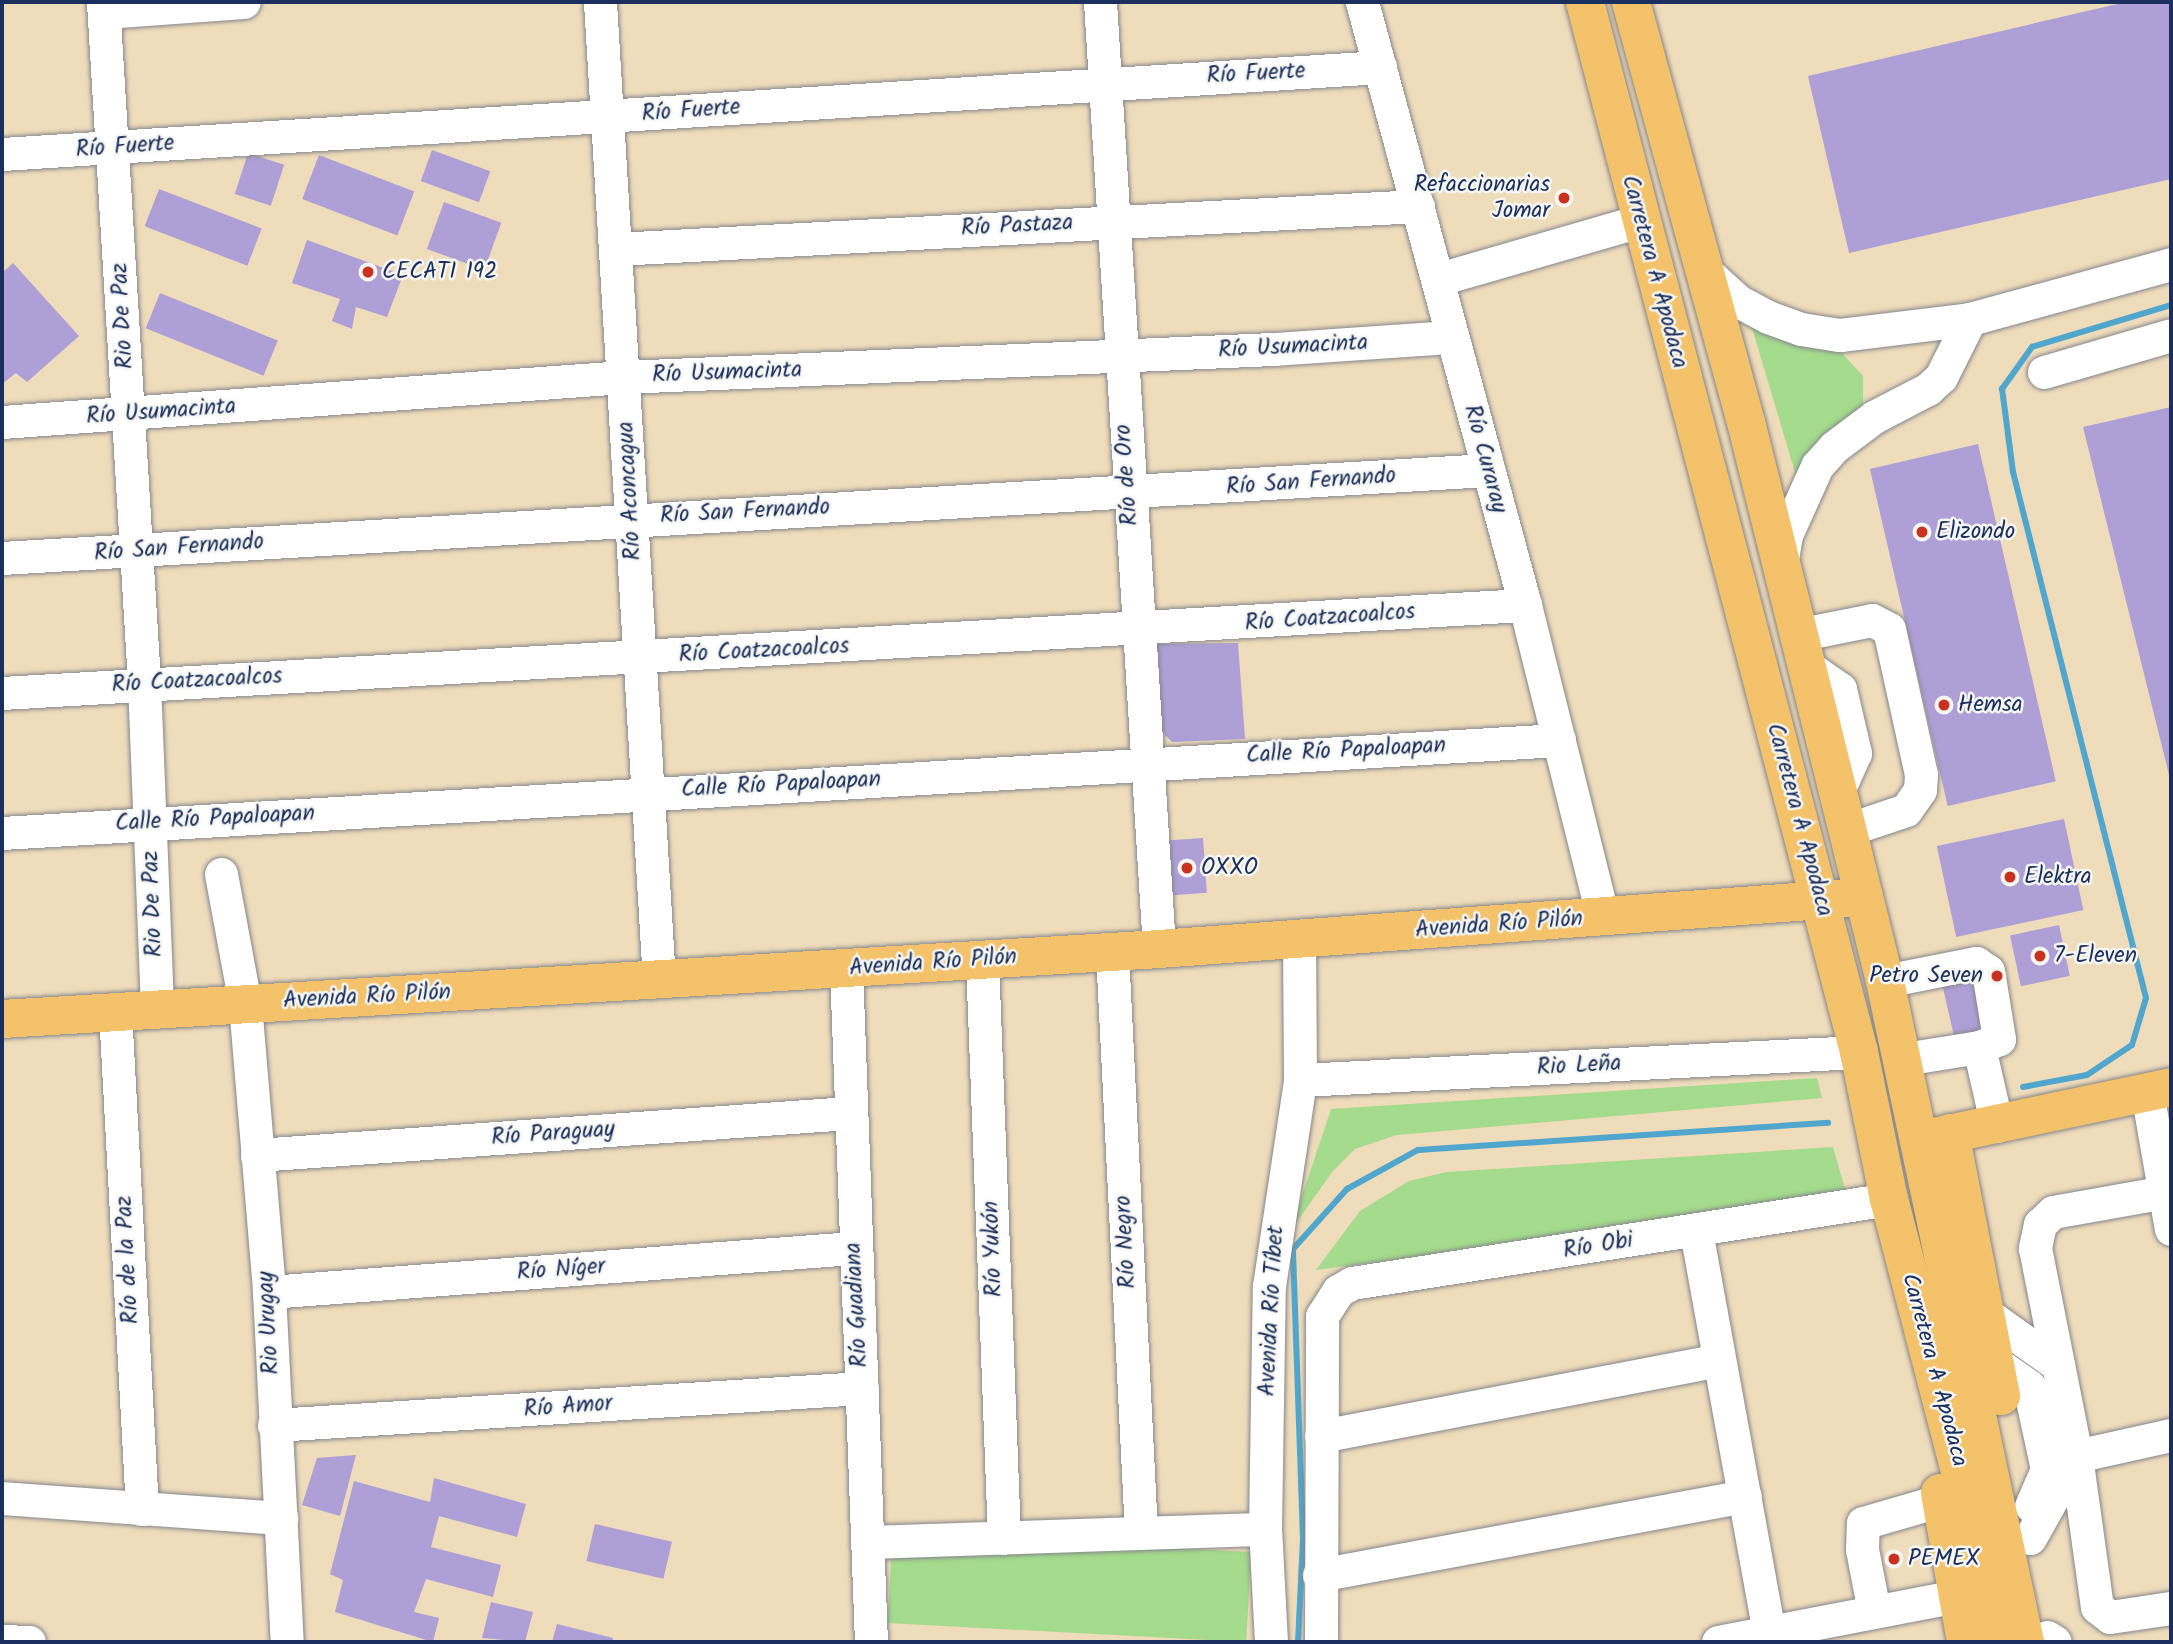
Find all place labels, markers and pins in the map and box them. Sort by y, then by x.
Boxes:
place label: Refaccionarias Jomar [1414,171,1550,225]
marker: Refaccionarias Jomar [1556,190,1572,206]
place label: CECATI 192 [382,258,497,286]
marker: CECATI 192 [360,264,376,280]
place label: Elizondo [1936,518,2015,546]
marker: Elizondo [1914,524,1930,540]
place label: Hemsa [1958,691,2023,719]
marker: Hemsa [1936,697,1952,713]
place label: OXXO [1201,854,1258,882]
marker: OXXO [1179,860,1195,876]
place label: Elektra [2024,863,2092,891]
marker: Elektra [2002,869,2018,885]
place label: 7-Eleven [2054,942,2137,970]
marker: 7-Eleven [2032,948,2048,964]
place label: Petro Seven [1869,962,1983,990]
marker: Petro Seven [1989,968,2005,984]
place label: PEMEX [1908,1545,1980,1573]
marker: PEMEX [1886,1551,1902,1567]

